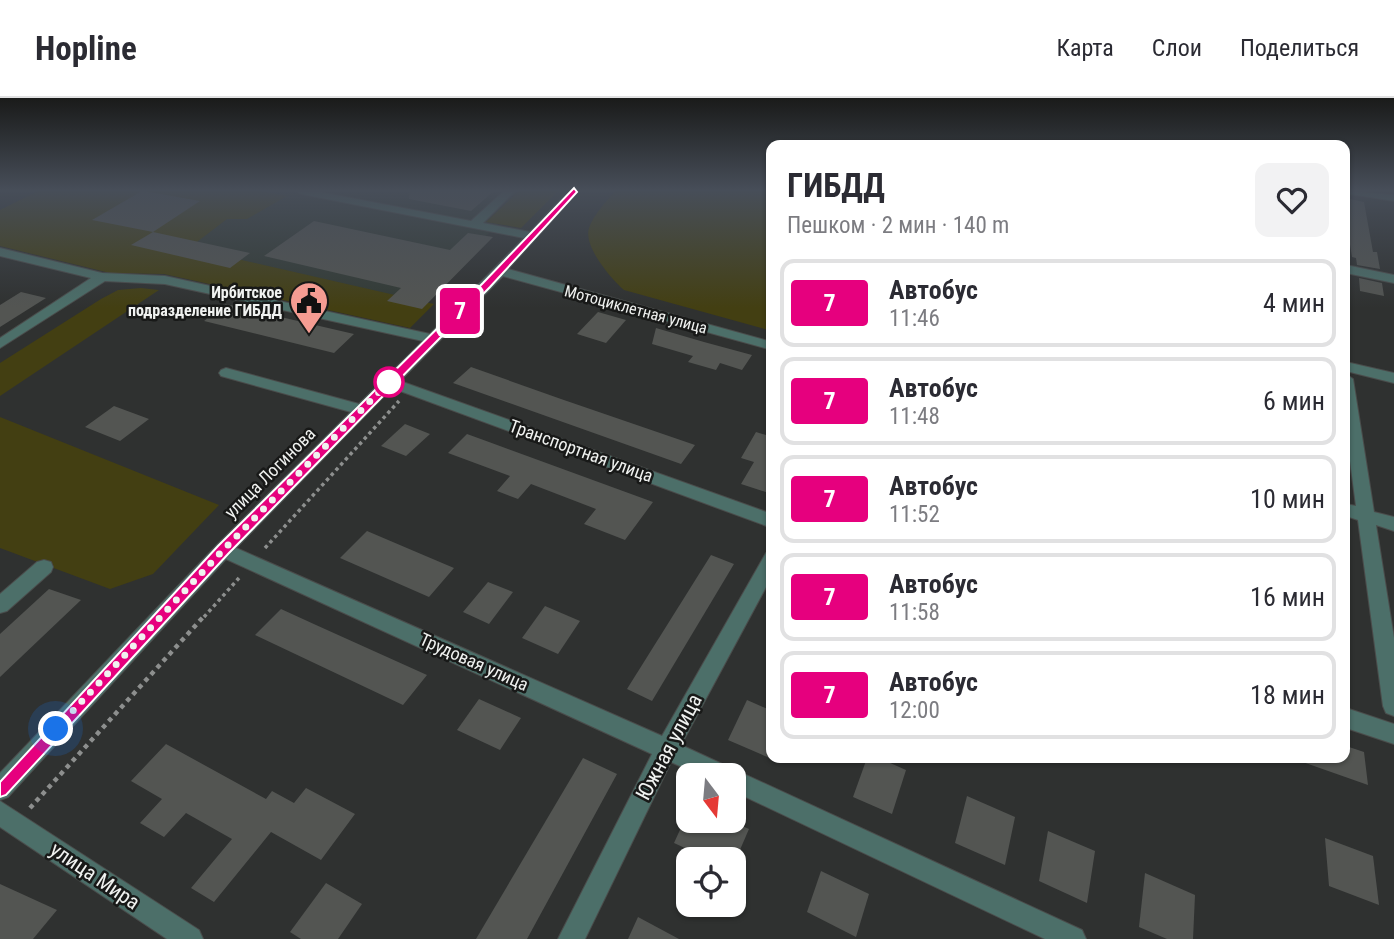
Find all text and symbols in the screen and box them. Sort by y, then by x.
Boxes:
text: Hopline [35,29,137,68]
text: Карта [1056,34,1114,62]
text: Слои [1152,34,1202,62]
text: Поделиться [1240,34,1359,62]
button: heart [1255,163,1329,237]
text: ГИБДД [787,166,885,205]
text: Пешком · 2 мин · 140 m [787,212,1009,239]
text: Автобус [889,275,978,305]
public building icon: Ирбитское подразделение ГИБДД [288,280,330,335]
street label: Мотоциклетная улица [562,281,709,338]
place label: Ирбитское подразделение ГИБДД [128,283,283,320]
line badge: 7 [437,288,483,334]
text: 4 мин [1263,288,1325,318]
text: 7 [823,289,836,317]
text: 7 [454,297,466,325]
text: 11:46 [889,305,940,332]
unlabelled marker [374,367,404,397]
text: Автобус [889,373,978,403]
text: 6 мин [1263,386,1325,416]
text: 7 [823,387,836,415]
text: 11:48 [889,403,940,430]
street label: Транспортная улица [506,415,656,486]
street label: улица Логинова [220,423,319,522]
text: Автобус [889,471,978,501]
text: 10 мин [1250,484,1325,514]
text: 7 [823,485,836,513]
text: 11:52 [889,501,940,528]
text: Автобус [889,569,978,599]
text: 16 мин [1250,582,1325,612]
text: 7 [823,583,836,611]
text: 11:58 [889,599,940,626]
street label: Трудовая улица [417,628,532,695]
text: Автобус [889,667,978,697]
text: 18 мин [1250,680,1325,710]
text: 7 [823,681,836,709]
street label: Южная улица [631,690,707,804]
text: 12:00 [889,697,940,724]
your location [38,711,73,746]
north arrow [676,763,746,833]
map controls [676,763,746,917]
street label: улица Мира [46,837,144,915]
button: locate [676,847,746,917]

